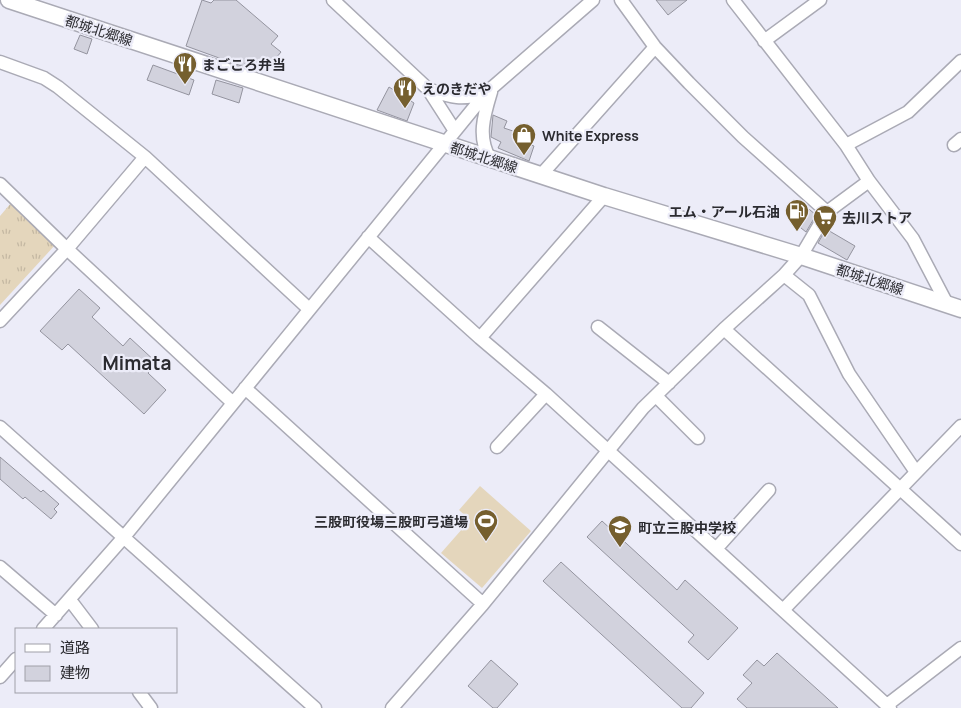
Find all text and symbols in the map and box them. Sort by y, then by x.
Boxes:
street label: 都城北郷線 [63,10,135,50]
restaurant icon: まごころ弁当 [172,51,198,85]
place label: まごころ弁当 [202,55,286,74]
restaurant icon: えのきだや [392,75,418,109]
place label: えのきだや [422,79,492,98]
shop icon: White Express [511,122,537,156]
place label: White Express [542,126,639,145]
street label: 都城北郷線 [448,137,520,177]
fuel station icon: エム・アール石油 [784,198,810,232]
place label: エム・アール石油 [669,202,780,221]
supermarket icon: 去川ストア [812,204,838,238]
place label: 去川ストア [842,208,912,227]
street label: 都城北郷線 [834,259,906,299]
district label: Mimata [103,350,171,376]
sports icon: 三股町役場三股町弓道場 [473,508,499,542]
place label: 三股町役場三股町弓道場 [314,512,468,531]
school or university icon: 町立三股中学校 [607,514,633,548]
place label: 町立三股中学校 [638,518,736,537]
legend [15,628,178,693]
text: 道路 [60,637,90,658]
text: 建物 [60,662,90,683]

